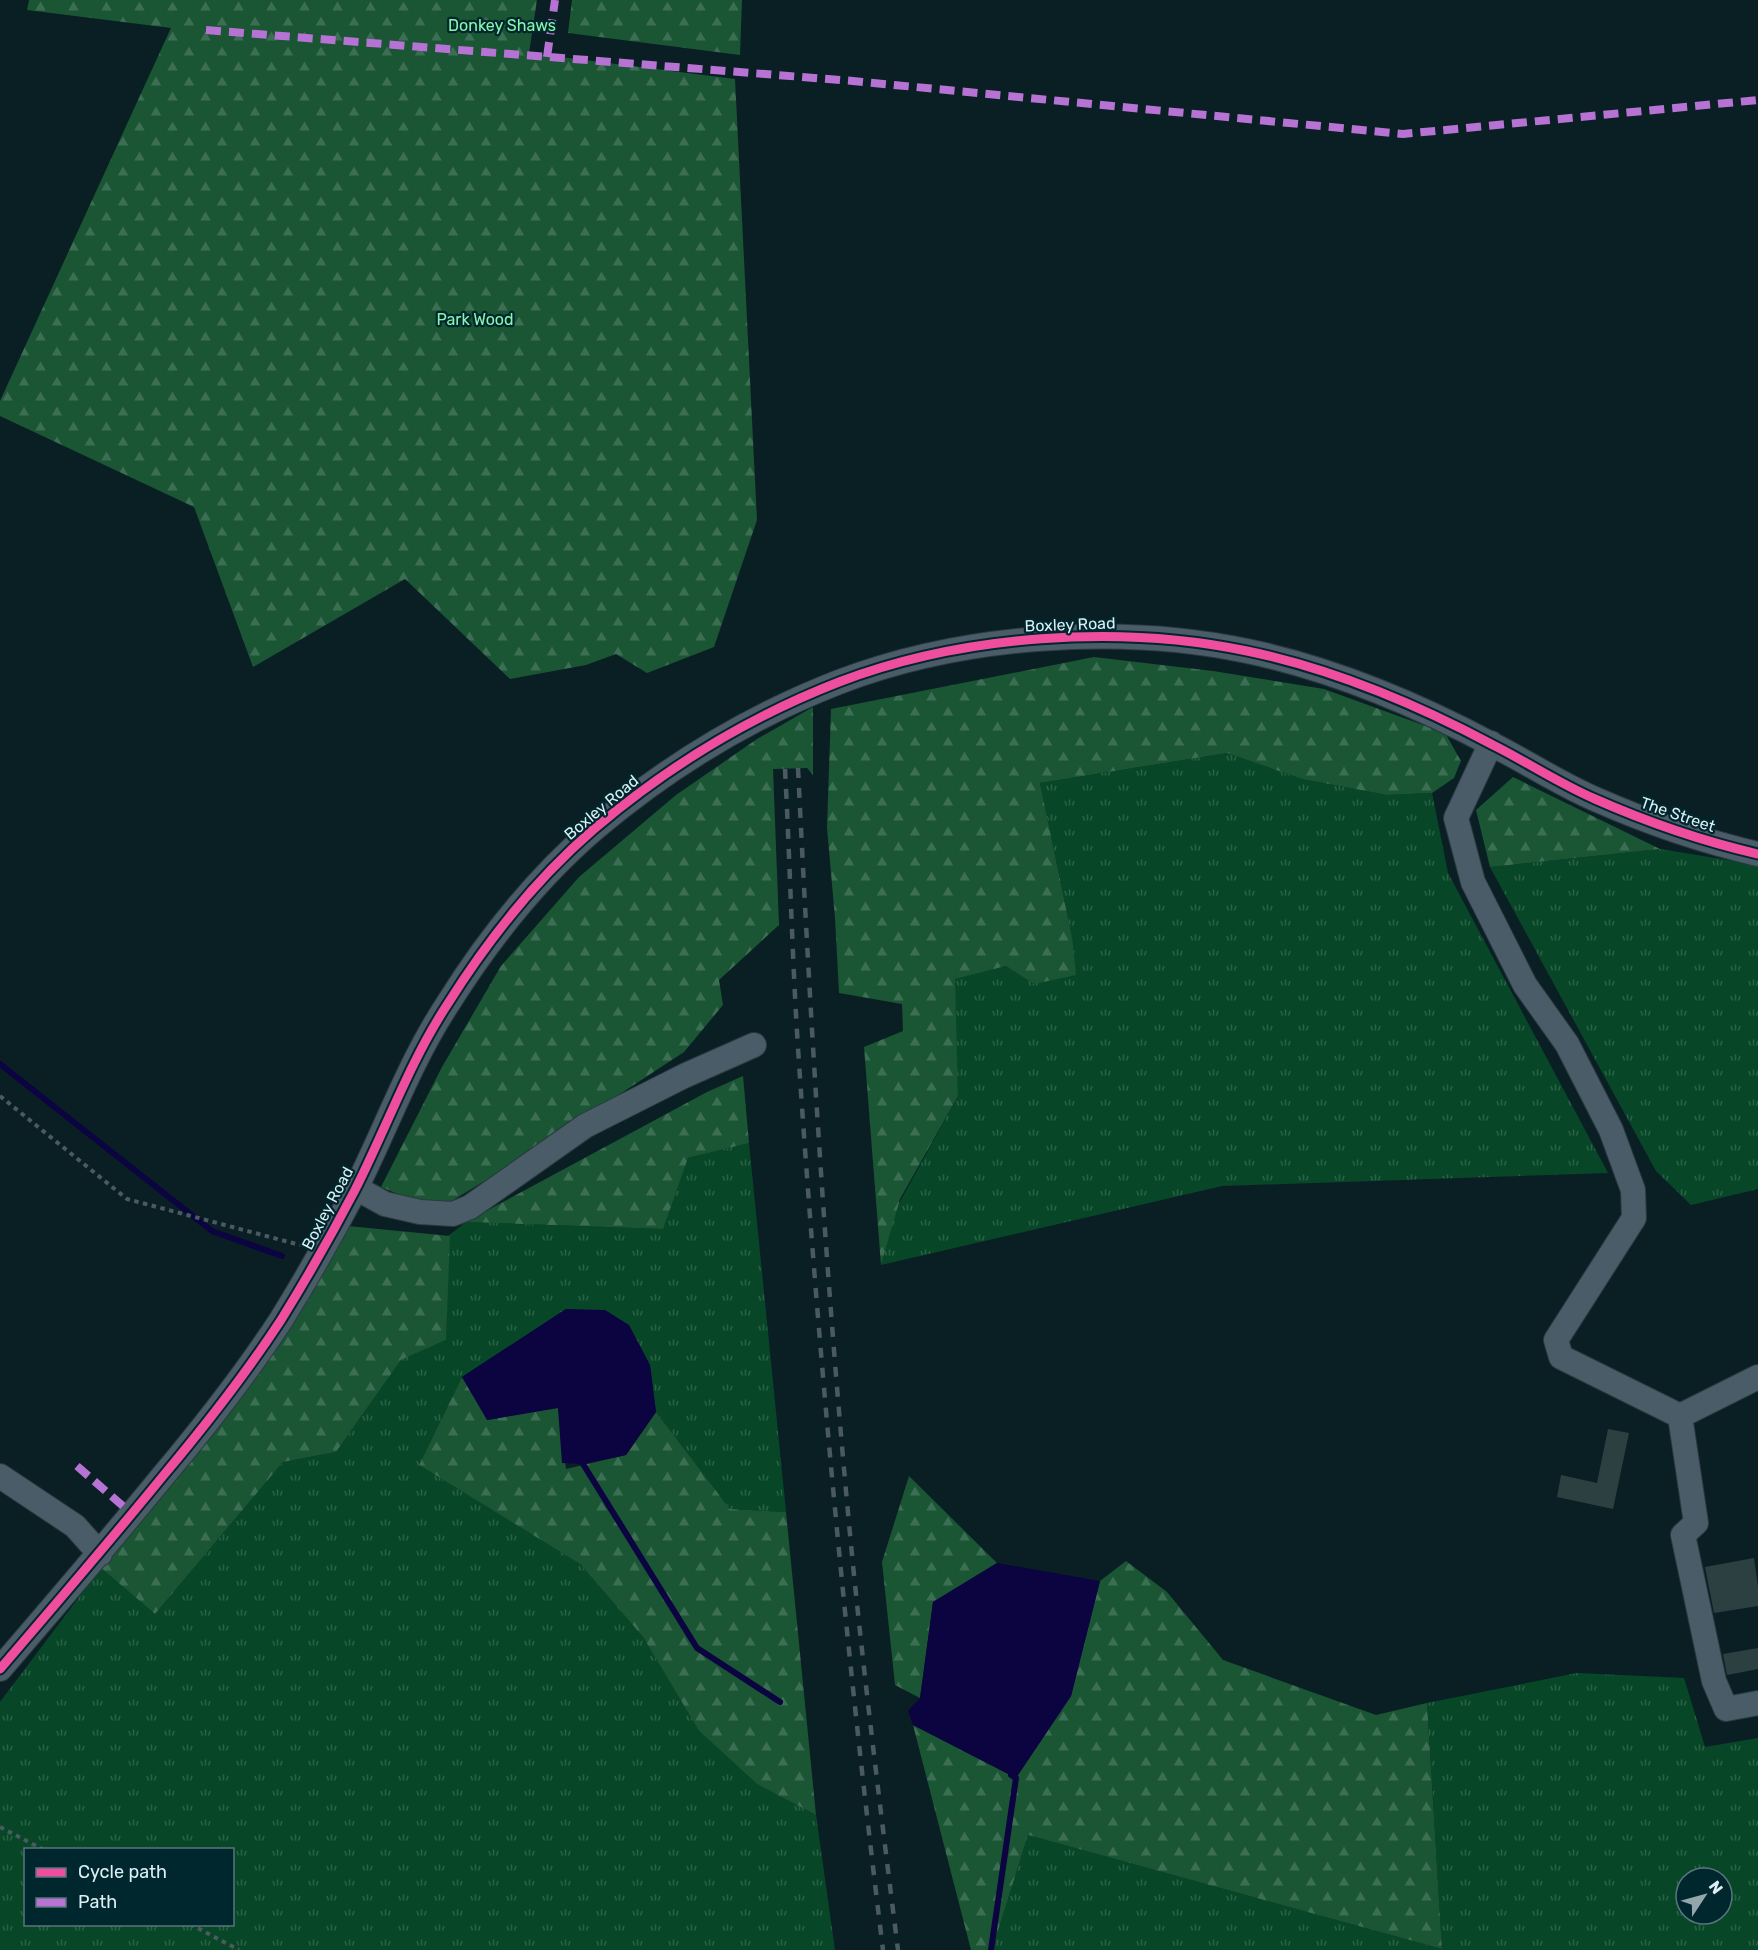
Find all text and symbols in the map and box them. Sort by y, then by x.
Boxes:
park label: Donkey Shaws [448,16,556,35]
park label: Park Wood [436,310,514,329]
street label: Boxley Road [1024,613,1116,636]
street label: Boxley Road [560,771,642,844]
street label: The Street [1638,793,1718,836]
street label: Boxley Road [298,1164,357,1253]
legend [24,1848,234,1926]
text: Cycle path [78,1861,167,1883]
north arrow [1674,1866,1734,1926]
text: N [1705,1877,1727,1898]
text: Path [78,1891,117,1913]

